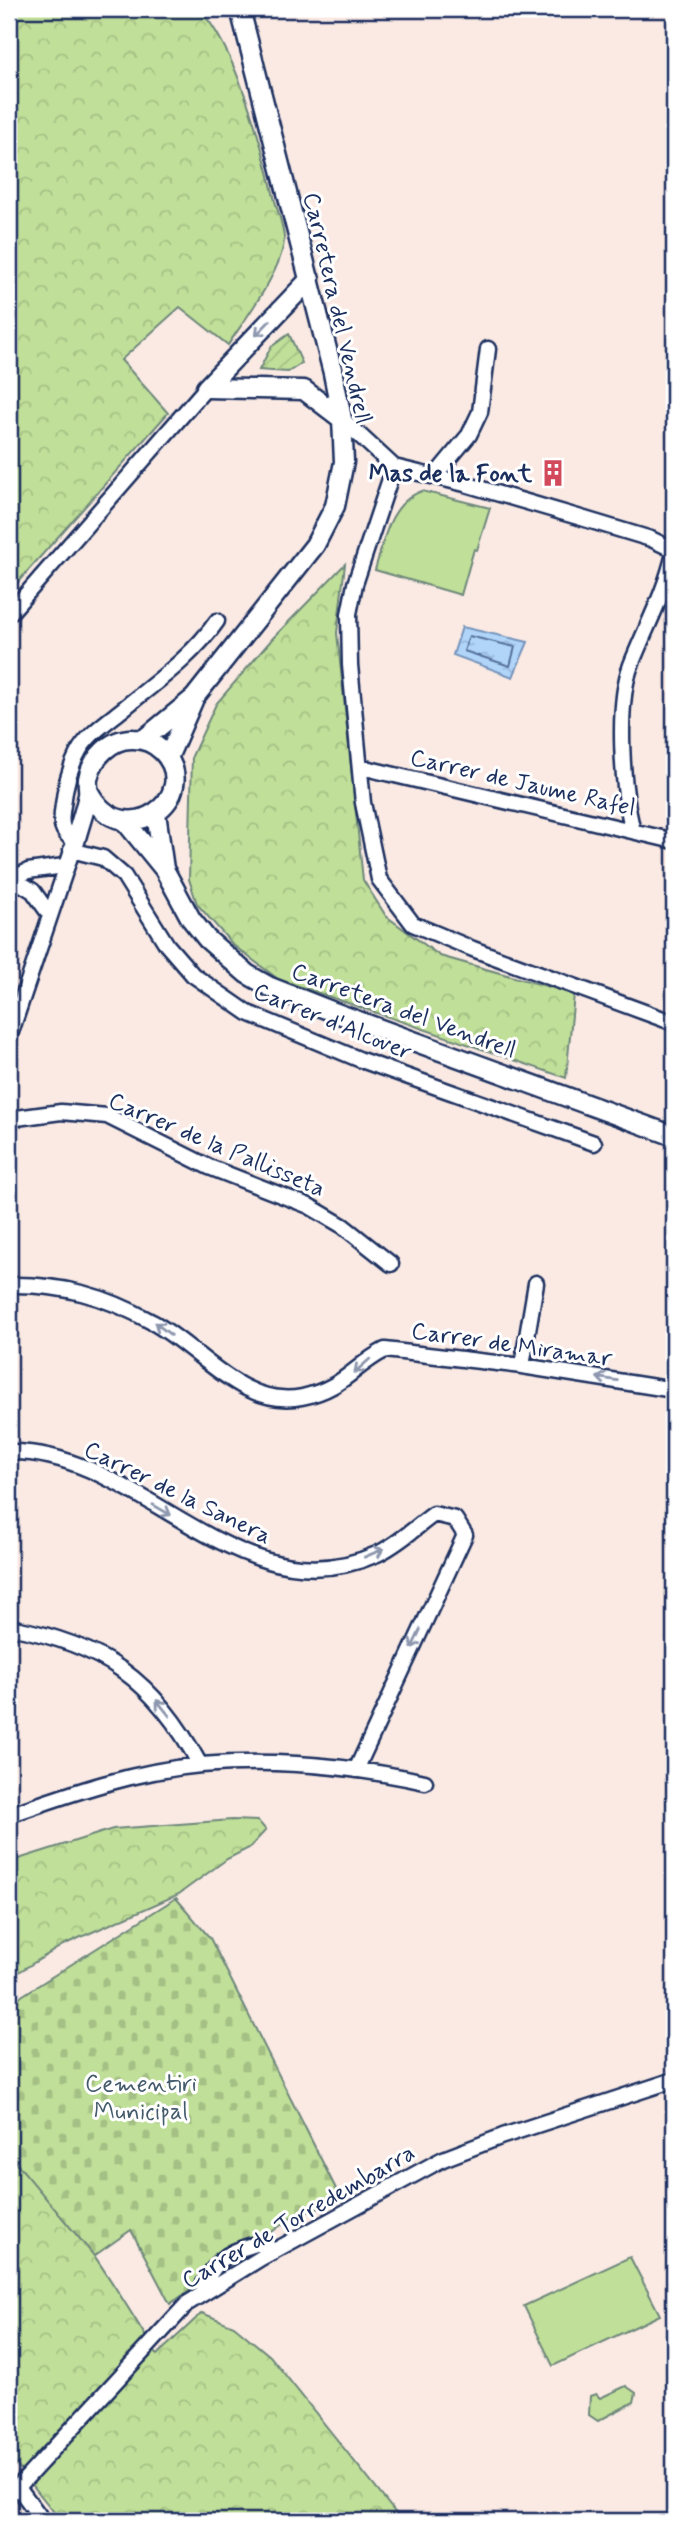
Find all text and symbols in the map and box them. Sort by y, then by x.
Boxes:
street label: Carretera del Vendrell [295,190,378,427]
one-way arrow [254,320,271,337]
building icon: Mas de la Font [538,458,568,488]
place label: Mas de la Font [369,459,533,490]
street label: Carrer de Jaume Rafel [407,742,638,824]
street label: Carretera del Vendrell [287,956,520,1066]
street label: Carrer d'Alcover [248,976,416,1068]
street label: Carrer de la Pallisseta [104,1086,329,1205]
street label: Carrer de Miramar [409,1316,615,1375]
one-way arrow [154,1322,173,1337]
one-way arrow [353,1358,371,1374]
one-way arrow [596,1372,619,1385]
street label: Carrer de la Sanera [79,1435,276,1552]
one-way arrow [151,1503,171,1517]
one-way arrow [363,1545,384,1558]
one-way arrow [409,1628,422,1650]
one-way arrow [155,1700,171,1718]
park label: Cementiri Municipal [85,2069,197,2128]
street label: Carrer de Torredembarra [177,2138,421,2297]

